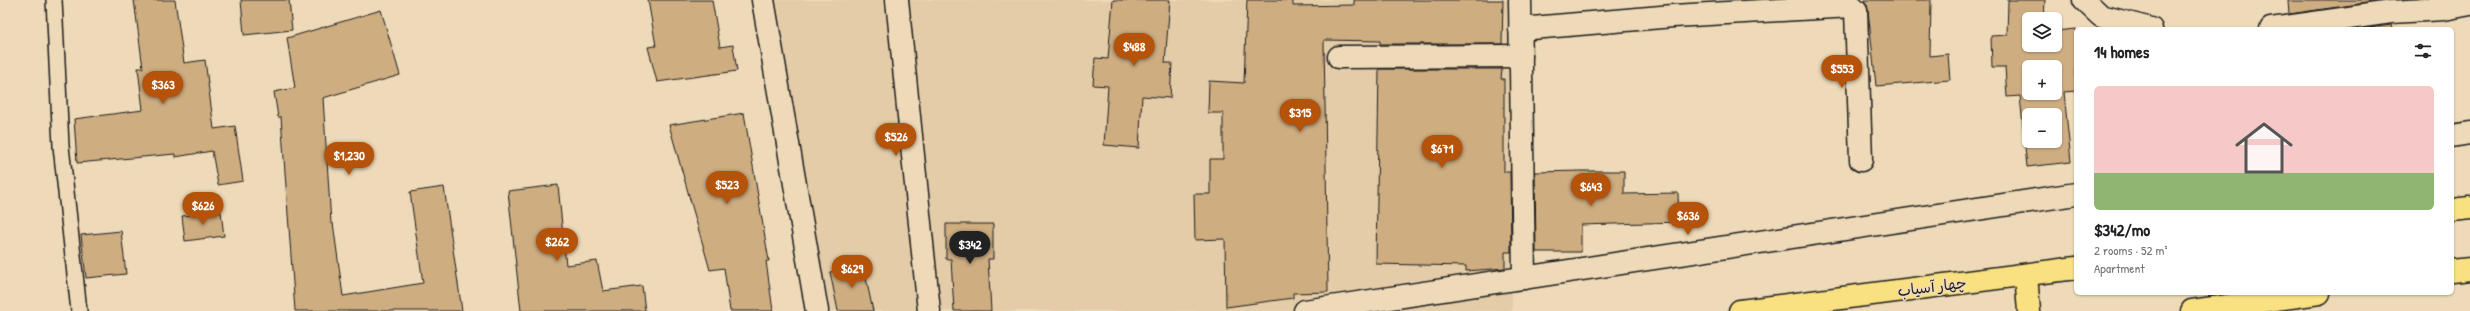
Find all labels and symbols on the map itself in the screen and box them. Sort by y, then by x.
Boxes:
pin: $488 [1110,33,1158,67]
pin: $553 [1818,55,1866,89]
pin: $363 [139,71,187,105]
pin: $315 [1276,99,1324,133]
pin: $526 [872,123,920,157]
pin: $671 [1418,135,1466,169]
pin: $1,230 [316,142,382,176]
pin: $523 [703,171,751,205]
pin: $643 [1567,173,1615,207]
pin: $626 [179,192,227,226]
pin: $636 [1664,202,1712,236]
pin: $262 [533,228,581,262]
pin: $342 [946,231,994,265]
pin: $629 [828,255,876,289]
street label: چهار آسیاب [1896,272,1968,301]

